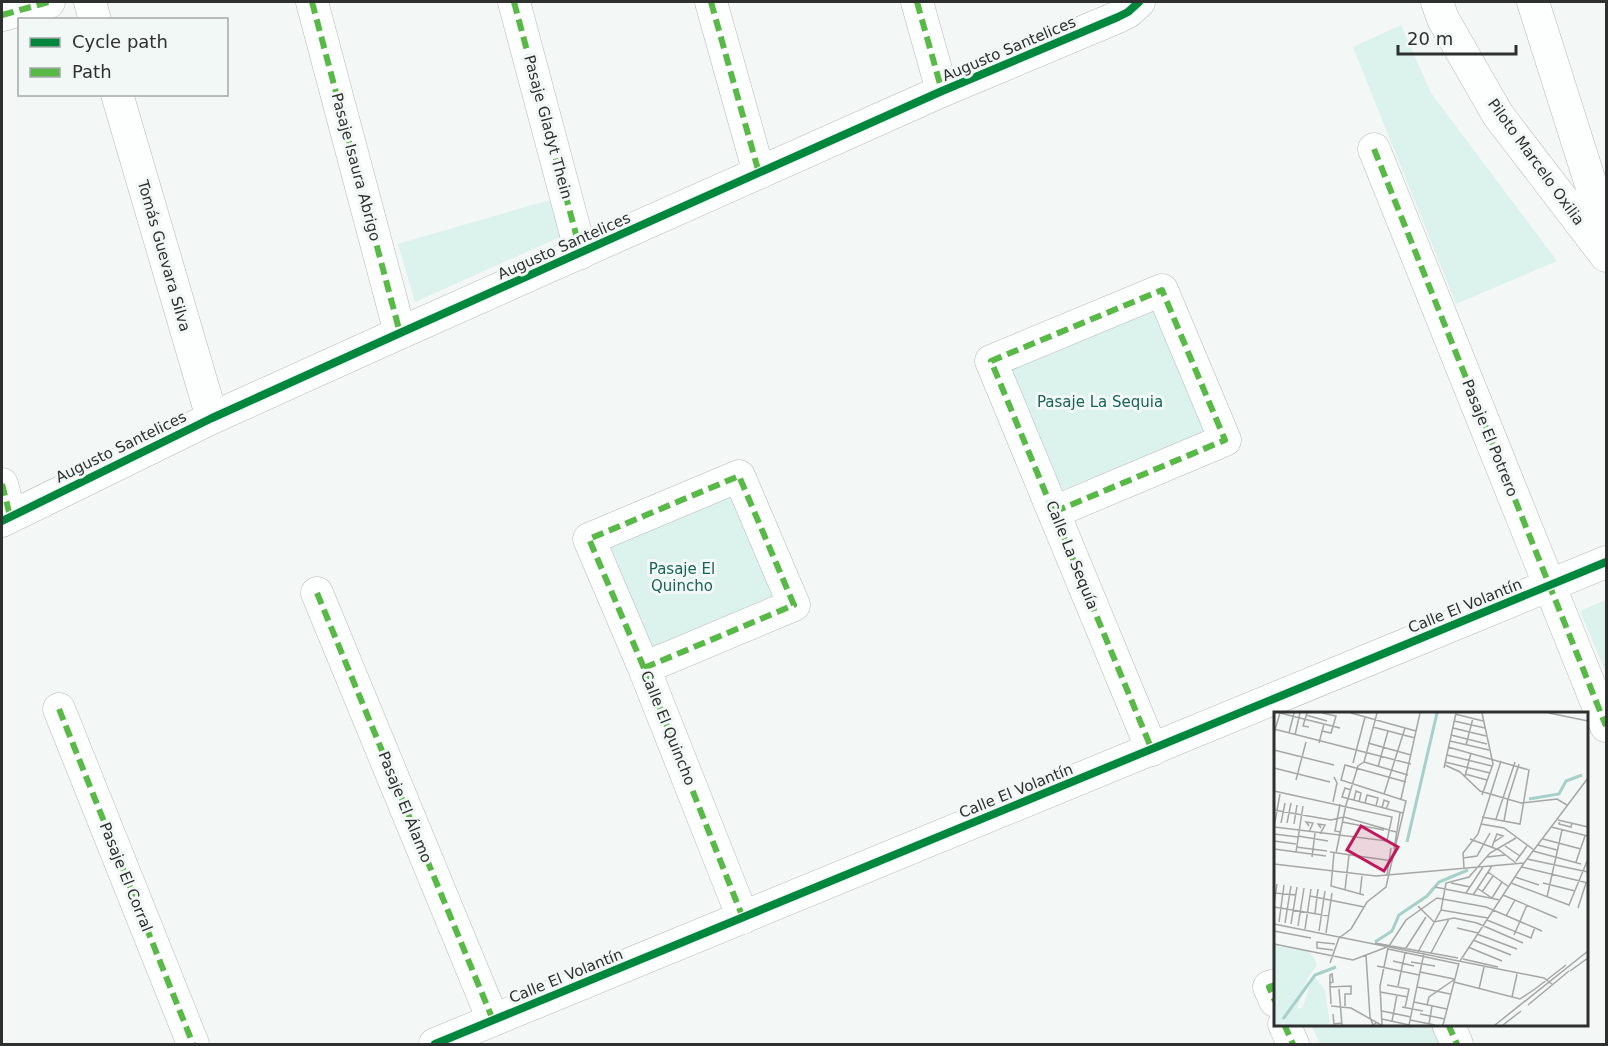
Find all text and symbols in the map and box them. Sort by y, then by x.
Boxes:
street label: Augusto Santelices [939,13,1079,85]
legend [18,18,228,96]
scale bar [1398,18,1516,56]
text: 20 m [1407,28,1453,49]
text: Cycle path [72,31,168,52]
street label: Pasaje Gladyt Thein [520,53,576,201]
text: Path [72,61,112,82]
street label: Pasaje Isaura Abrigo [328,91,384,243]
street label: Piloto Marcelo Oxilia [1484,95,1588,229]
street label: Tomás Guevara Silva [133,177,194,334]
street label: Augusto Santelices [495,209,633,283]
street label: Pasaje El Potrero [1458,377,1522,499]
park label: Pasaje La Sequia [1037,393,1163,411]
street label: Augusto Santelices [53,407,190,487]
street label: Calle La Sequía [1042,498,1102,612]
park label: Pasaje El Quincho [649,560,715,595]
street label: Calle El Volantín [1405,575,1525,637]
street label: Calle El Quincho [637,668,699,788]
inset map [1274,712,1587,1025]
street label: Pasaje El Álamo [374,748,436,865]
street label: Calle El Volantín [956,760,1076,822]
street label: Pasaje El Corral [96,820,156,934]
street label: Calle El Volantín [506,945,626,1007]

